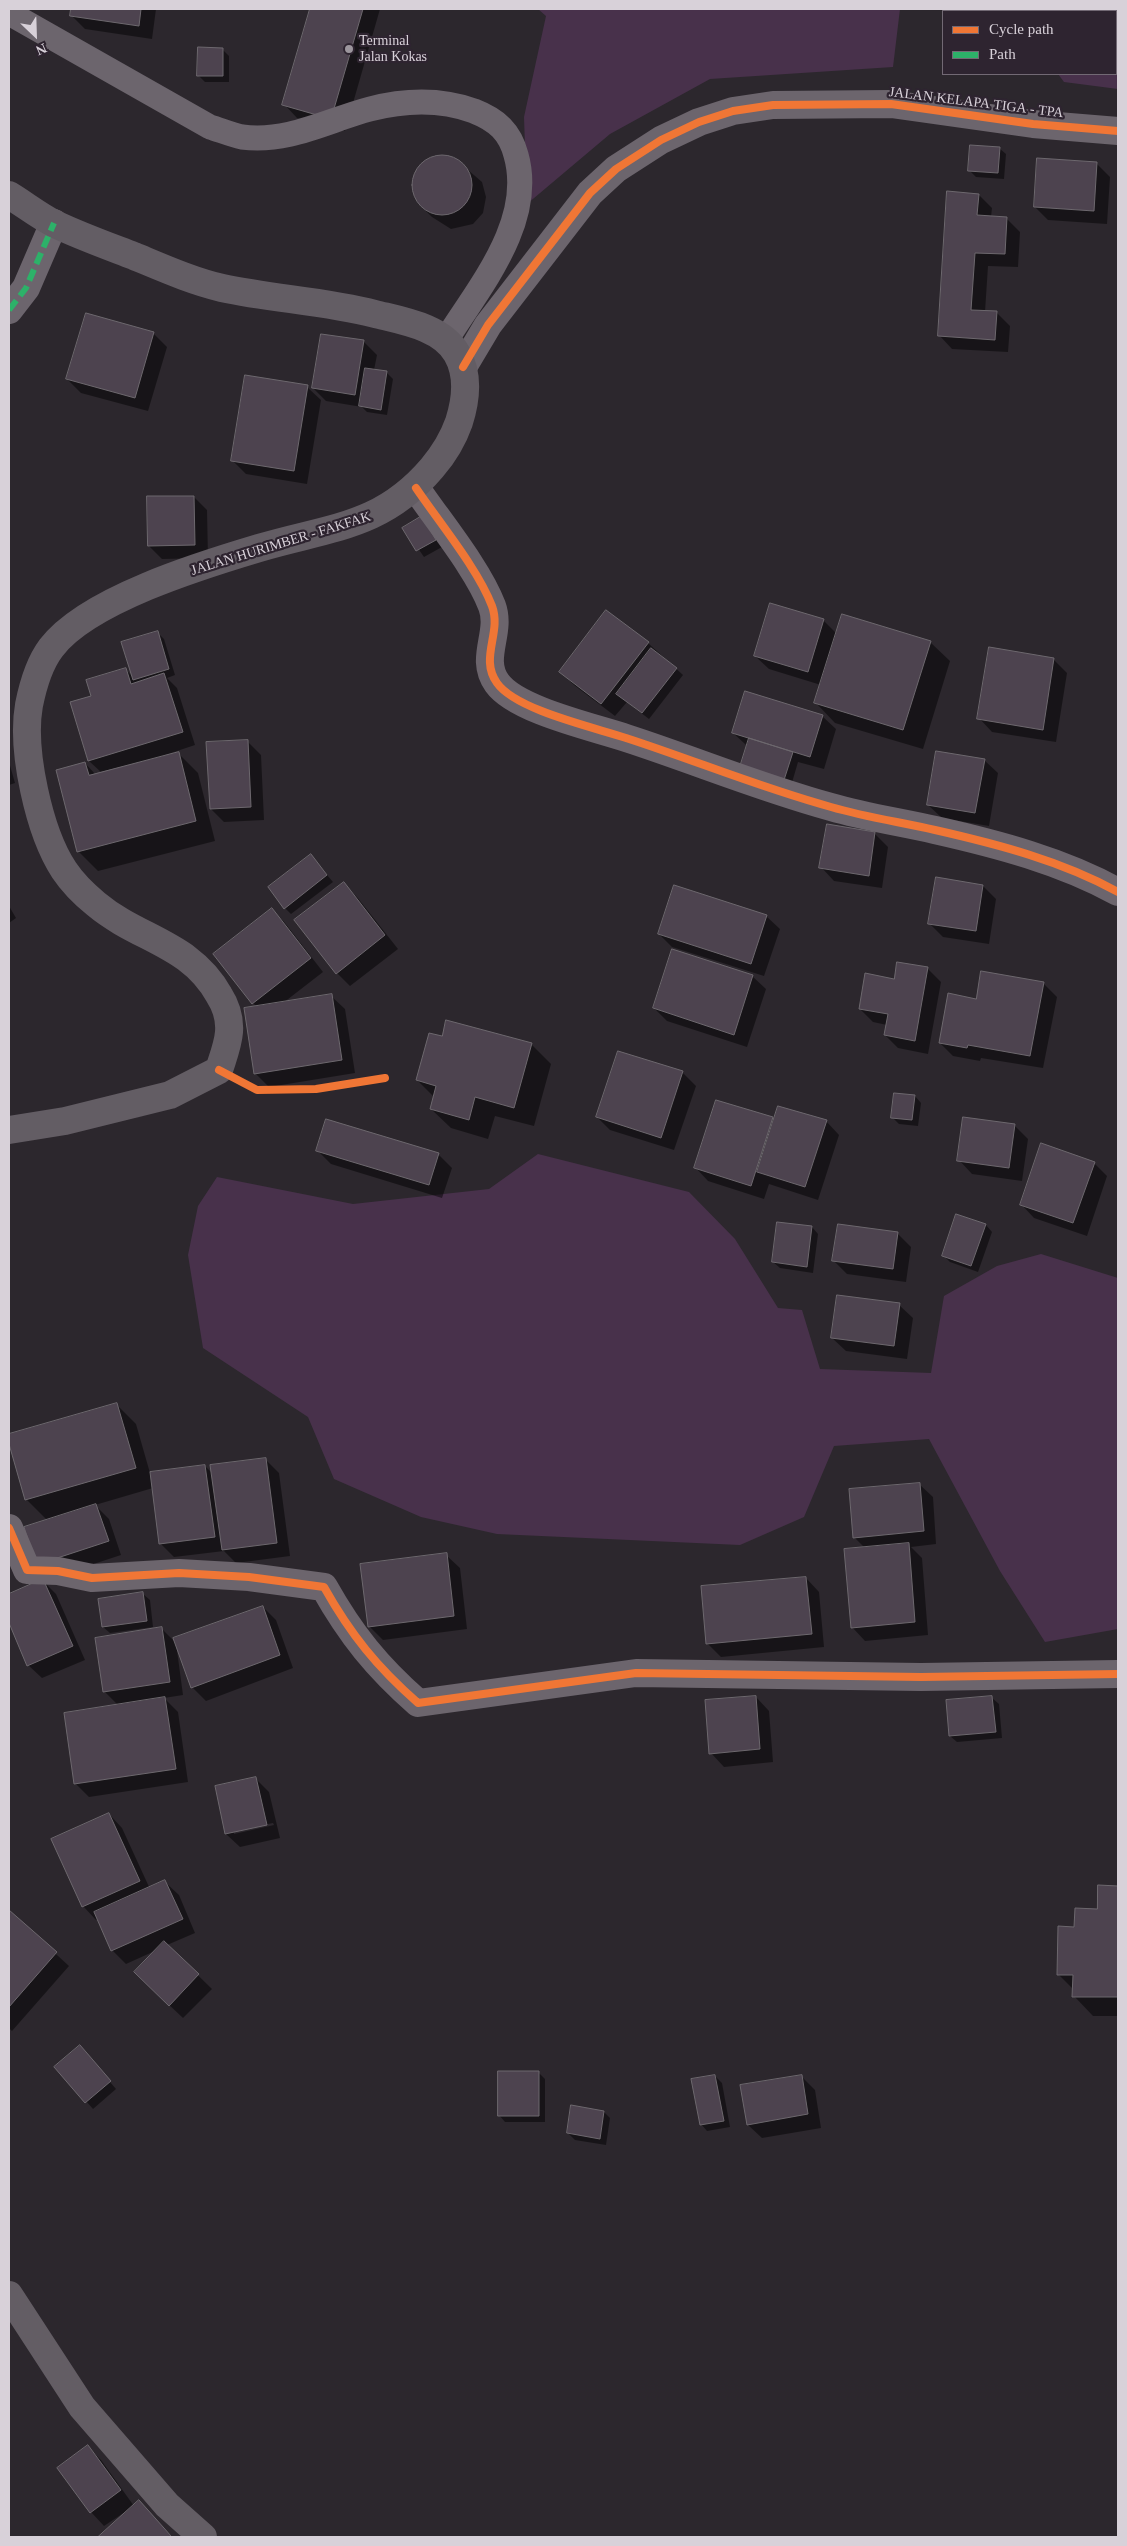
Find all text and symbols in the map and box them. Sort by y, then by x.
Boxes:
north arrow [10,10,60,60]
legend [942,10,1117,75]
text: Cycle path [989,21,1054,37]
place label: Terminal Jalan Kokas [359,33,427,65]
text: N [34,40,49,58]
marker: Terminal Jalan Kokas [343,43,355,55]
text: Path [989,46,1016,62]
street label: JALAN KELAPA TIGA - TPA [888,84,1064,122]
street label: JALAN HURIMBER - FAKFAK [189,509,373,579]

